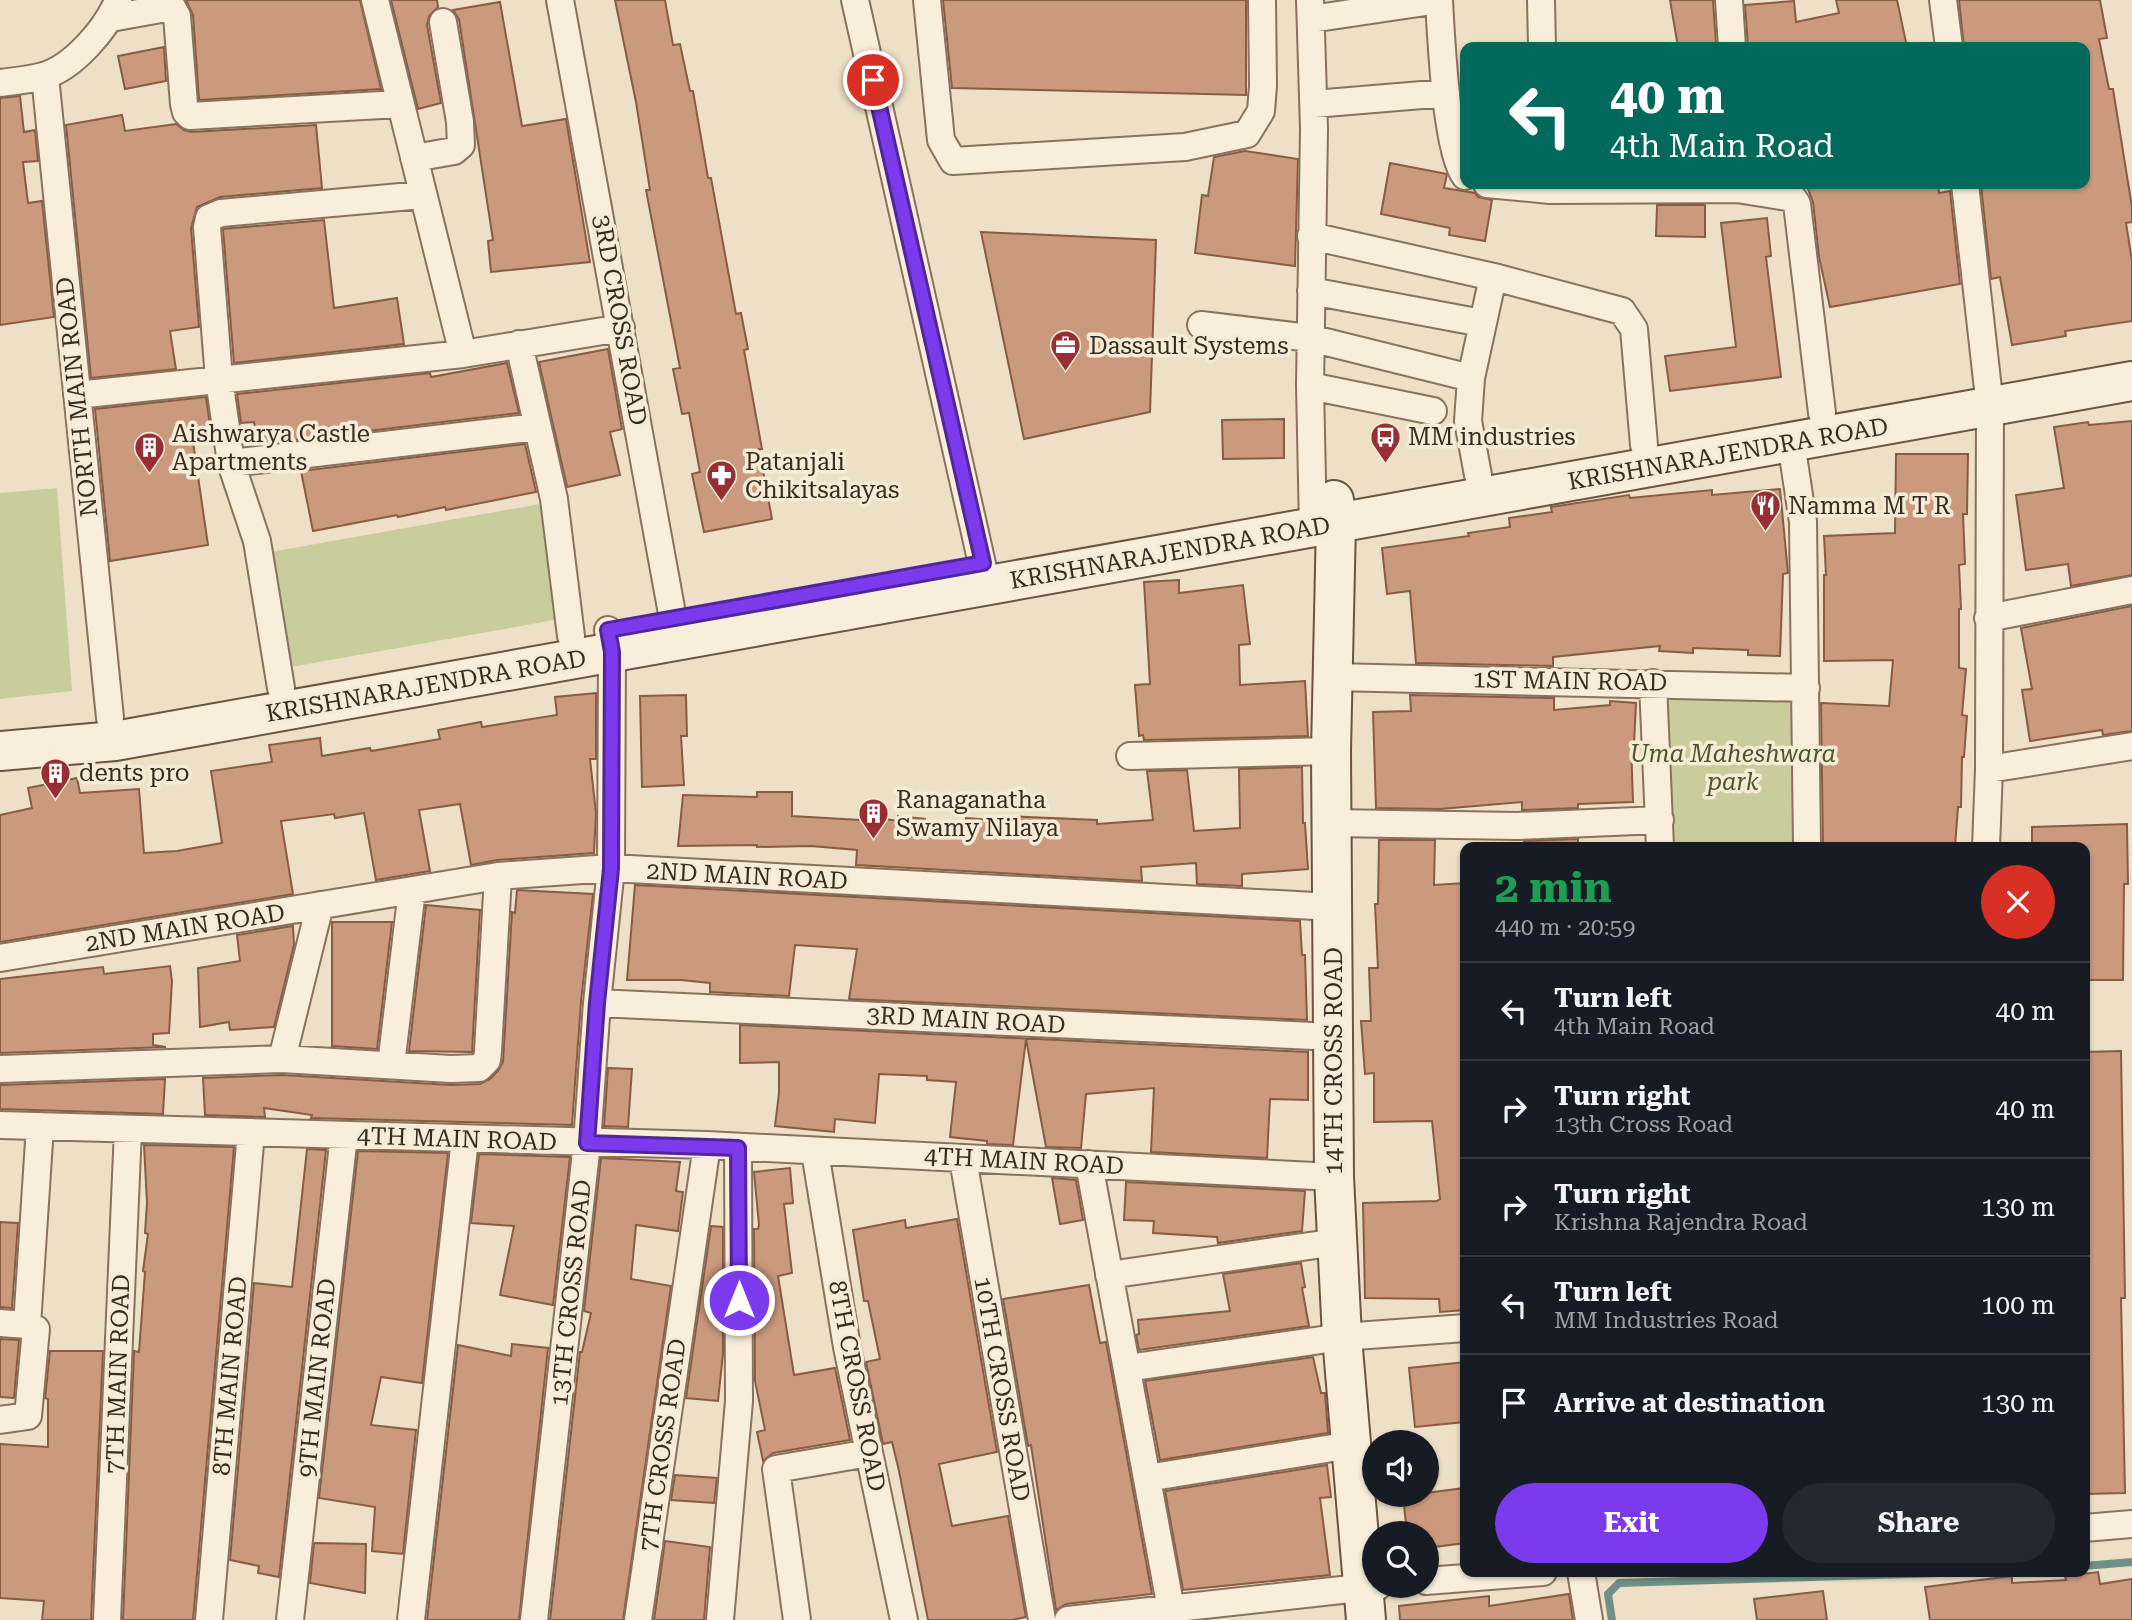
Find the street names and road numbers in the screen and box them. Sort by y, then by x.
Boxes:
street label: 3RD CROSS ROAD [588,212,652,428]
street label: NORTH MAIN ROAD [50,276,104,518]
street label: KRISHNARAJENDRA ROAD [1566,412,1890,496]
street label: KRISHNARAJENDRA ROAD [1008,511,1332,595]
street label: KRISHNARAJENDRA ROAD [264,644,588,728]
street label: 1ST MAIN ROAD [1472,665,1668,697]
street label: 2ND MAIN ROAD [646,857,848,895]
street label: 2ND MAIN ROAD [83,898,287,958]
street label: 14TH CROSS ROAD [1320,947,1348,1175]
street label: 3RD MAIN ROAD [866,1001,1066,1039]
street label: 4TH MAIN ROAD [357,1122,557,1156]
street label: 4TH MAIN ROAD [923,1142,1125,1180]
street label: 13TH CROSS ROAD [545,1178,597,1408]
street label: 7TH MAIN ROAD [101,1274,135,1474]
street label: 10TH CROSS ROAD [968,1274,1036,1504]
street label: 8TH MAIN ROAD [207,1275,253,1477]
street label: 9TH MAIN ROAD [293,1277,341,1479]
street label: 8TH CROSS ROAD [823,1278,891,1494]
street label: 7TH CROSS ROAD [634,1337,692,1553]

